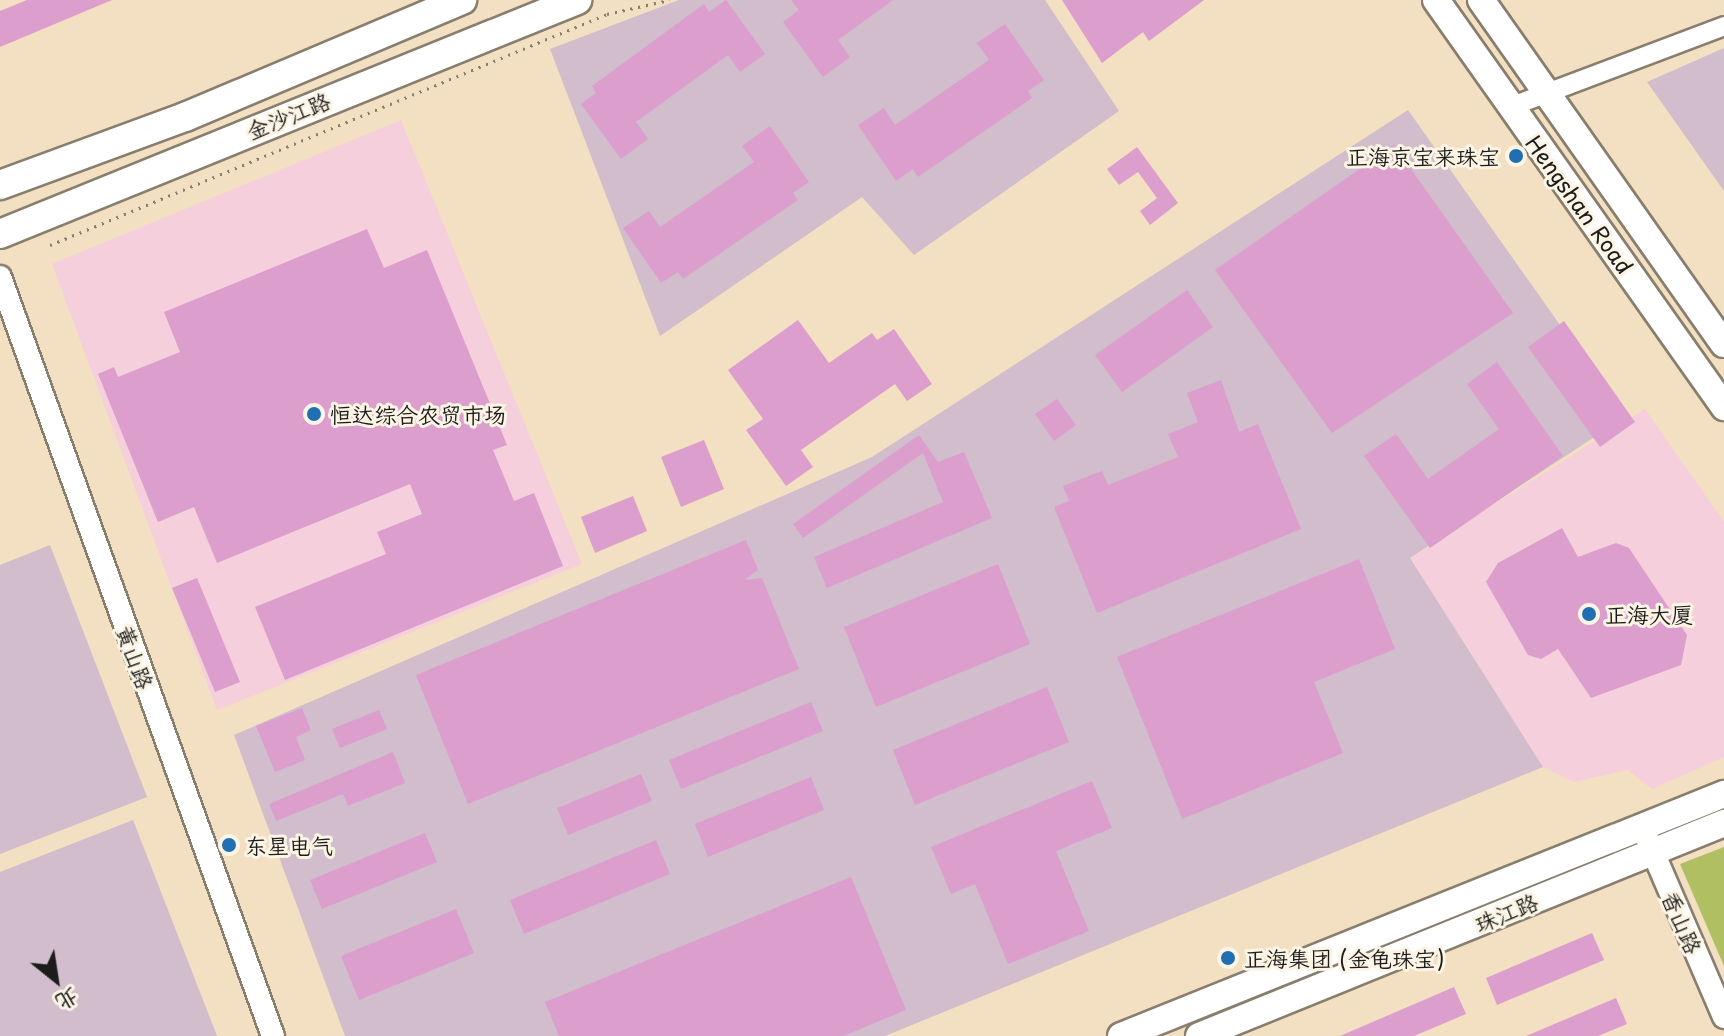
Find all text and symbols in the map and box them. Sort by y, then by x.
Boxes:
street label: 金沙江路 [242,86,334,144]
street label: Hengshan Road [1521,130,1639,278]
place label: 正海京宝来珠宝 [1346,143,1500,169]
marker: 正海京宝来珠宝 [1507,147,1525,165]
place label: 恒达综合农贸市场 [330,401,506,427]
marker: 恒达综合农贸市场 [305,405,323,423]
place label: 正海大厦 [1605,601,1693,627]
marker: 正海大厦 [1580,605,1598,623]
street label: 黄山路 [112,621,160,693]
place label: 东星电气 [245,832,333,858]
marker: 东星电气 [220,836,238,854]
street label: 香山路 [1658,886,1708,958]
street label: 珠江路 [1470,887,1542,937]
north arrow [16,940,96,1020]
place label: 正海集团 (金龟珠宝) [1244,945,1444,971]
marker: 正海集团 (金龟珠宝) [1219,949,1237,967]
text: 北 [50,981,86,1021]

